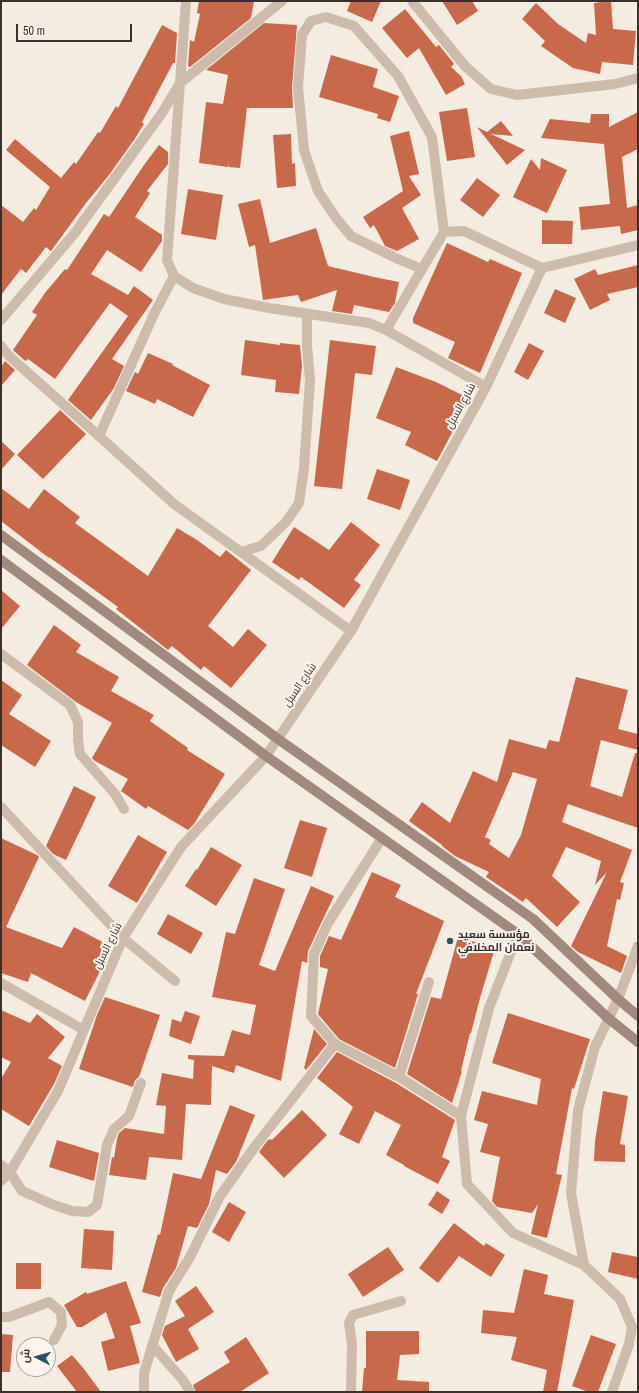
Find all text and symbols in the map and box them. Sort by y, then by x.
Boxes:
scale bar [18,16,134,42]
text: 50 m [23,23,45,39]
street label: شارع السبل [443,381,479,431]
street label: شارع السبل [280,661,320,709]
street label: شارع السبل [91,921,125,971]
place label: مؤسسة سعيد نعمان المخلافي [458,928,535,954]
marker: مؤسسة سعيد نعمان المخلافي [445,936,455,946]
north arrow [16,1337,56,1377]
text: ش [17,1348,33,1364]

